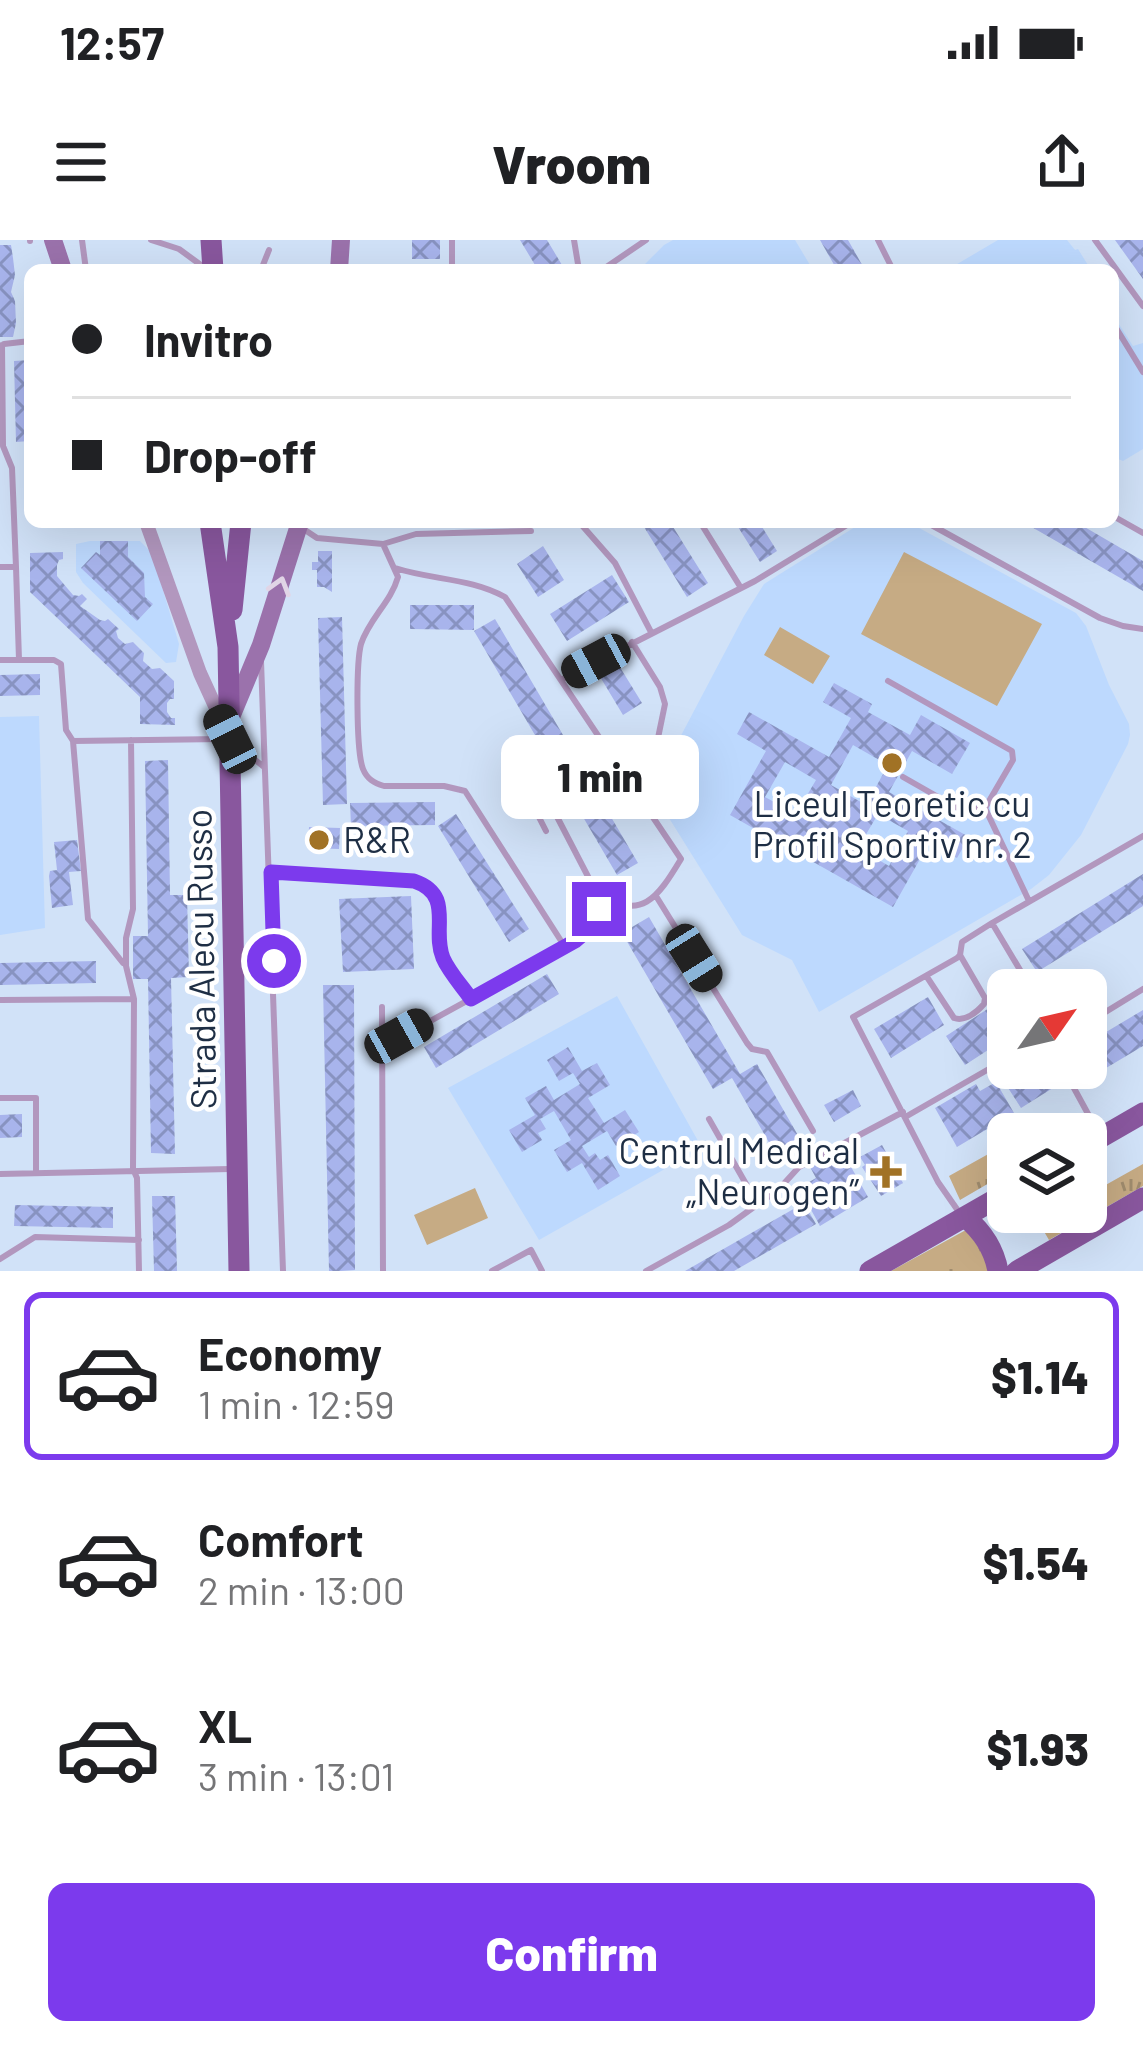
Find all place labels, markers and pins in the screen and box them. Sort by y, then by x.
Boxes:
marker: Liceul Teoretic cu Profil Sportiv nr. 2 [879,750,905,776]
place label: Liceul Teoretic cu Profil Sportiv nr. 2 [752,781,1032,865]
place label: R&R [343,817,411,860]
marker: R&R [306,827,332,853]
place label: Centrul Medical „Neurogen” [618,1128,859,1212]
marker: Centrul Medical „Neurogen” [870,1156,902,1188]

